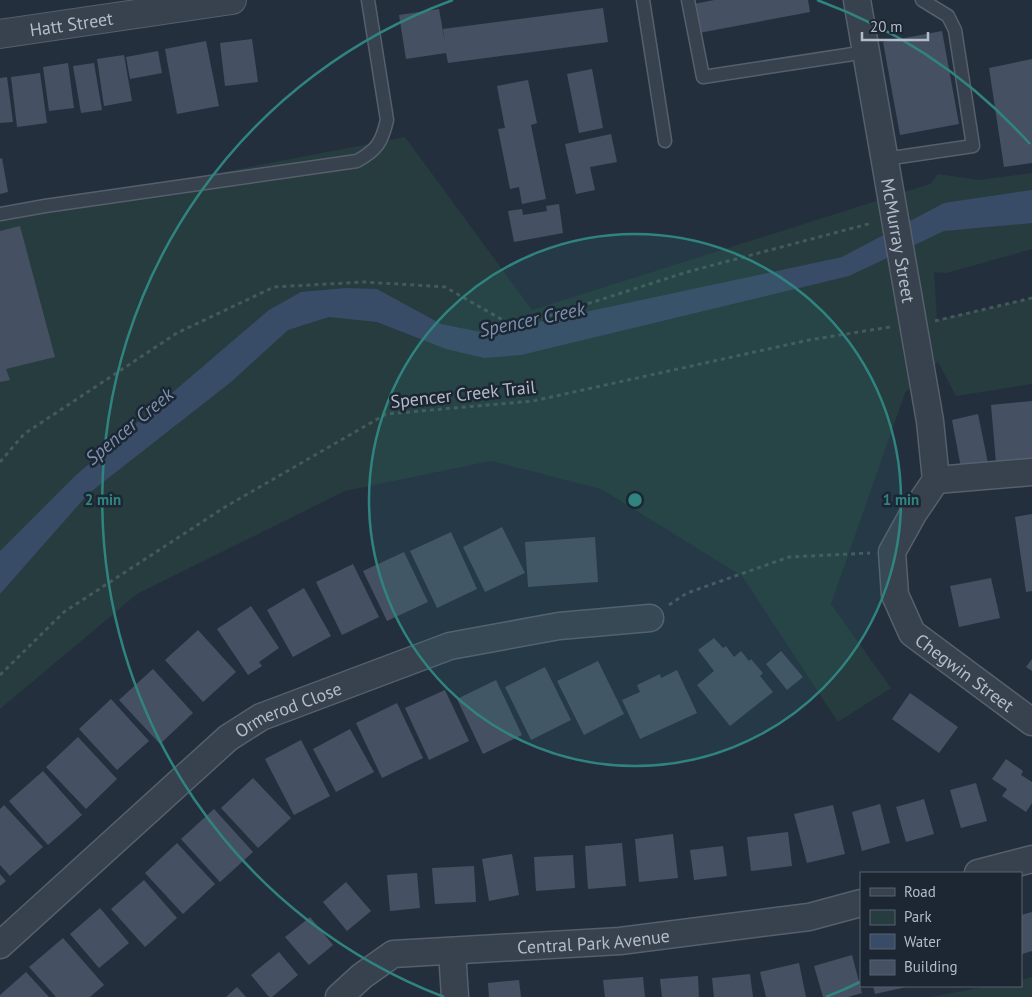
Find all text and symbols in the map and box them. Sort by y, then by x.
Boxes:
street label: Hatt Street [28,6,115,41]
scale bar [862,10,928,42]
text: 20 m [870,17,903,36]
street label: McMurray Street [877,176,921,304]
water label: Spencer Creek [477,296,589,342]
street label: Spencer Creek Trail [389,375,537,413]
water label: Spencer Creek [80,381,179,470]
text: 2 min [85,490,121,509]
text: 1 min [883,490,919,509]
centre of rings [626,491,644,509]
street label: Chegwin Street [911,628,1019,716]
street label: Ormerod Close [230,676,345,742]
legend [860,872,1022,987]
text: Road [904,882,936,901]
text: Park [904,907,932,926]
street label: Central Park Avenue [516,923,671,958]
text: Water [904,932,941,951]
text: Building [904,957,958,976]

